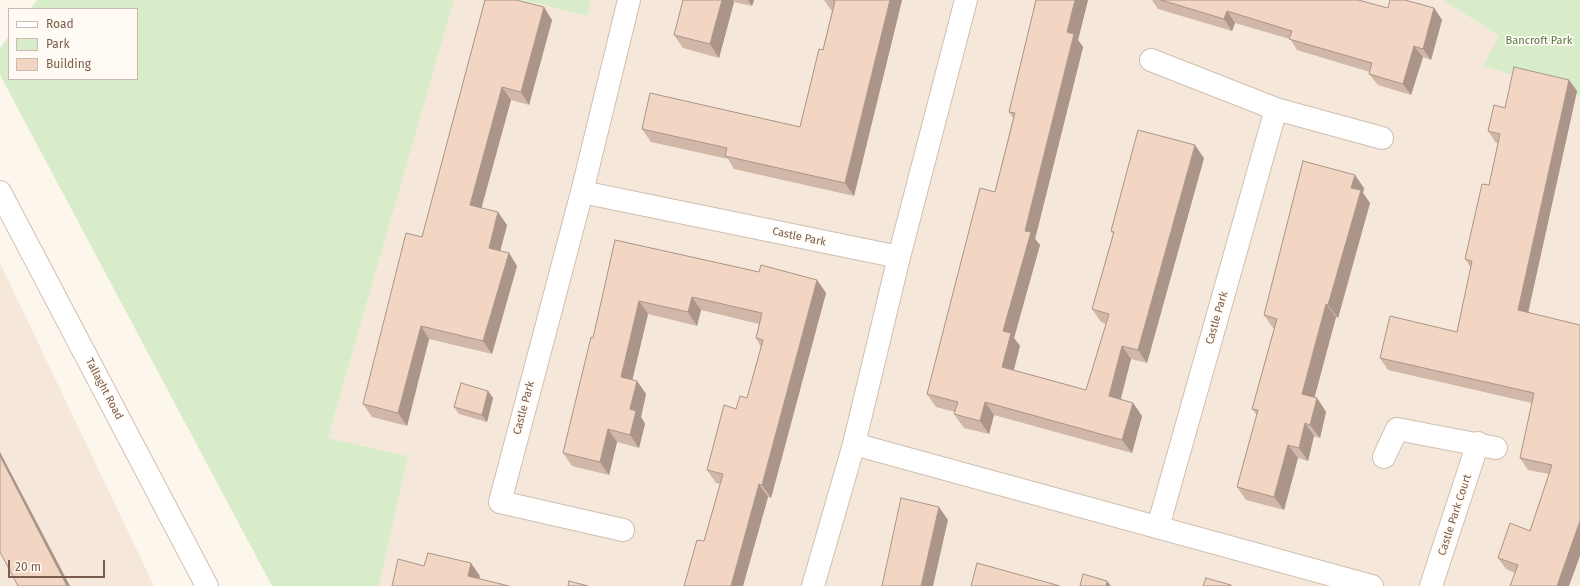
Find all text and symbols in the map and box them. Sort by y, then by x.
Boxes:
legend [8,8,138,80]
text: Road [46,17,74,31]
park label: Bancroft Park [1506,34,1572,48]
text: Park [46,37,70,51]
text: Building [46,57,91,71]
street label: Castle Park [771,225,827,249]
street label: Castle Park [1203,290,1231,346]
street label: Tallaght Road [82,356,126,422]
street label: Castle Park [511,380,537,436]
street label: Castle Park Court [1436,473,1474,557]
scale bar [10,552,107,578]
text: 20 m [15,560,41,574]

